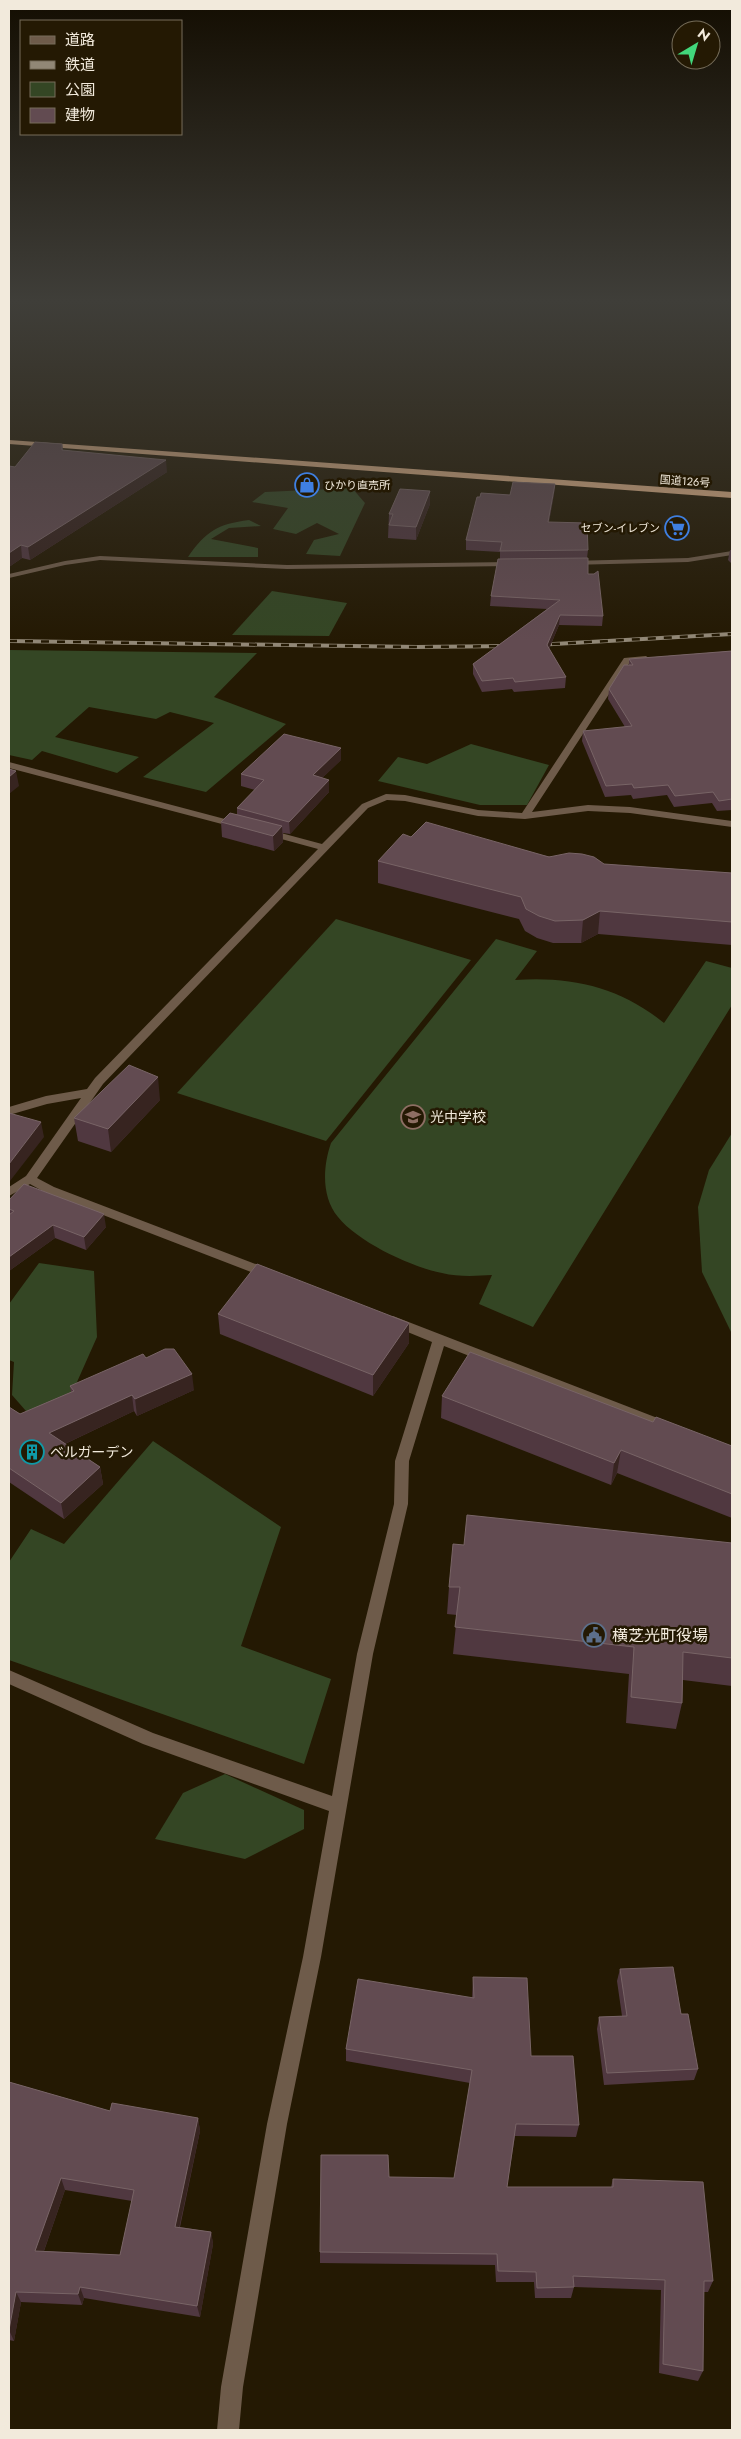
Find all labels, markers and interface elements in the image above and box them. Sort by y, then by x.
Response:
legend [20,20,182,135]
north arrow [671,20,721,70]
text: N [693,23,715,46]
text: 道路 [65,29,95,51]
text: 鉄道 [65,54,95,76]
text: 公園 [65,79,95,101]
text: 建物 [65,104,95,126]
street label: 国道126号 [659,471,711,491]
shop icon: ひかり直売所 [294,472,320,498]
place label: ひかり直売所 [324,477,391,493]
supermarket icon: セブン-イレブン [664,515,690,541]
place label: セブン-イレブン [581,520,660,536]
school or university icon: 光中学校 [400,1104,426,1130]
place label: 光中学校 [430,1107,486,1127]
building icon: ベルガーデン [19,1439,45,1465]
place label: ベルガーデン [50,1442,134,1462]
public building icon: 横芝光町役場 [581,1622,607,1648]
place label: 横芝光町役場 [612,1624,708,1647]

